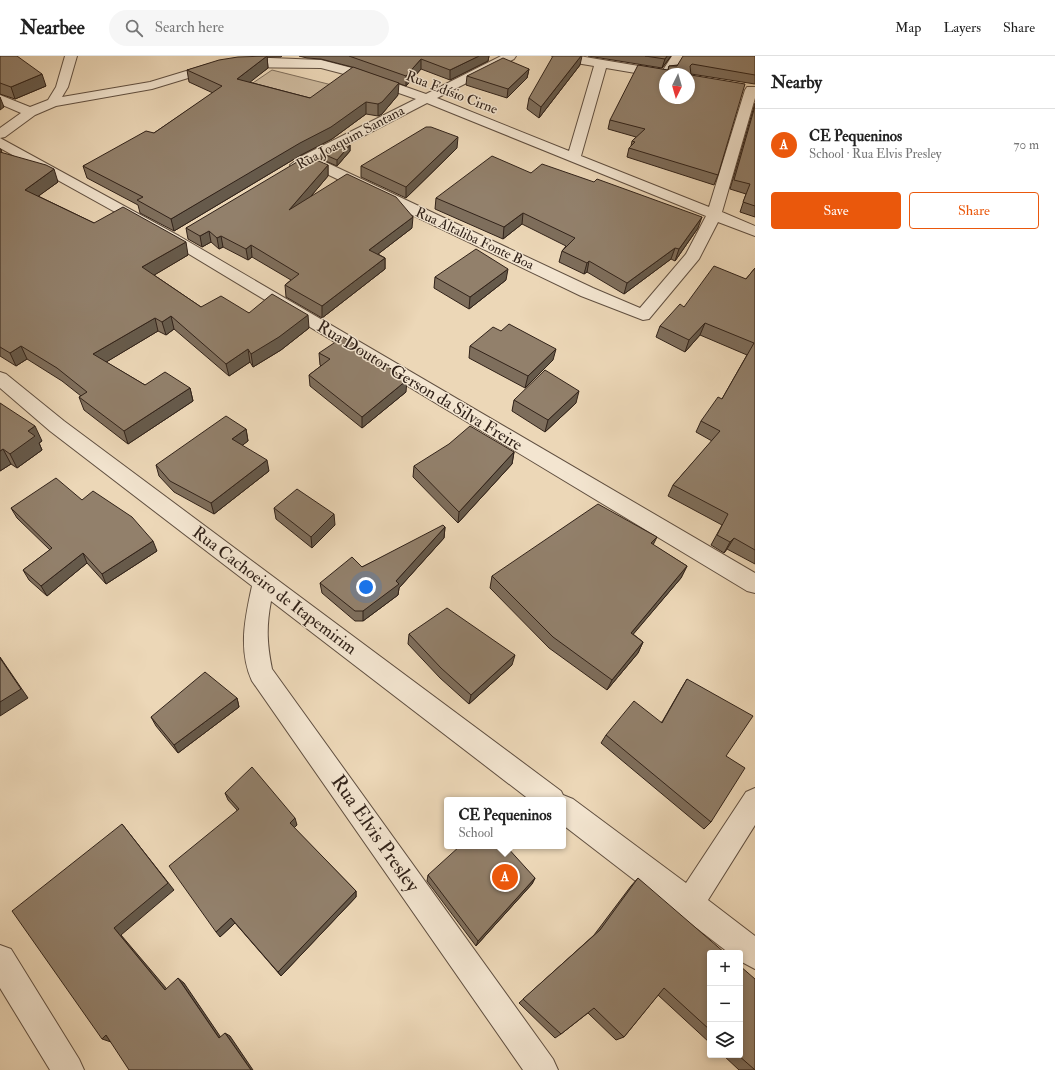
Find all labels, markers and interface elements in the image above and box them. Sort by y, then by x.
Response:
search box [109,10,389,46]
text: Nearbee [20,16,85,40]
icon: search [123,17,145,39]
text: Search here [155,18,224,37]
text: Map [895,19,921,36]
text: Layers [943,19,981,36]
text: Share [1003,19,1035,36]
street label: Rua Edísio Cirne [404,67,500,118]
north arrow [659,68,695,104]
text: Nearby [771,72,822,93]
street label: Rua Joaquim Santana [293,102,407,173]
text: CE Pequeninos [809,127,902,146]
text: A [780,137,788,153]
text: 70 m [1014,137,1039,153]
text: School · Rua Elvis Presley [809,146,942,162]
button: Save [771,192,901,229]
button: Share [909,192,1039,229]
street label: Rua Altaliba Fonte Boa [413,204,537,273]
street label: Rua Doutor Gerson da Silva Freire [313,316,526,455]
street label: Rua Cachoeiro de Itapemirim [188,522,361,660]
your location [356,577,376,597]
street label: Rua Elvis Presley [326,770,426,898]
popup [444,797,566,849]
text: CE Pequeninos [458,806,552,825]
text: School [458,825,493,841]
pin: A [492,862,518,892]
map controls [707,950,743,1058]
button: + [707,950,743,986]
button: − [707,986,743,1022]
button: layers [707,1022,743,1058]

